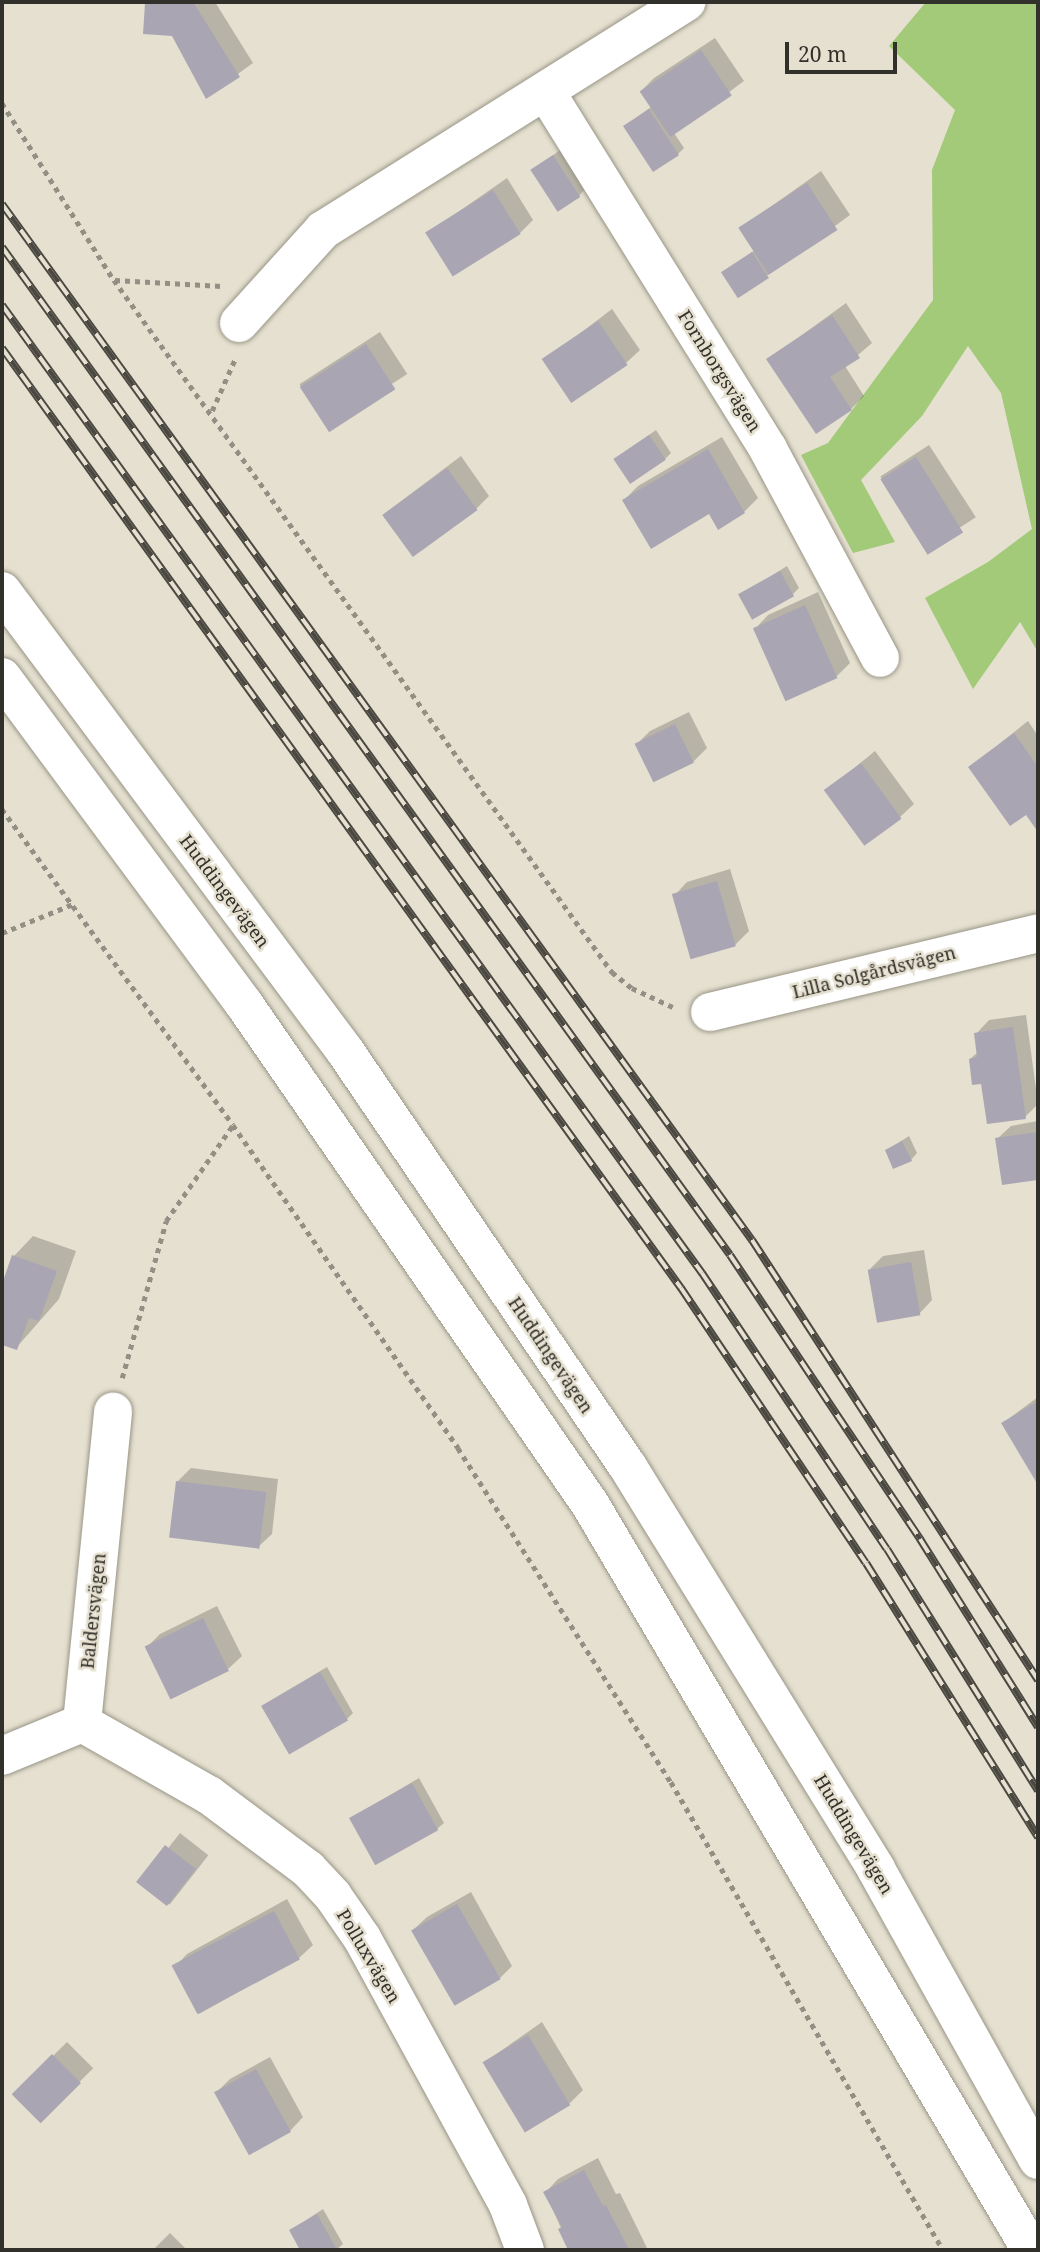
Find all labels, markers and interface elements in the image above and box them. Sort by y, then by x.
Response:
scale bar [788,28,900,72]
text: 20 m [798,40,847,68]
street label: Fornborgsvägen [674,306,766,436]
street label: Huddingevägen [175,830,275,952]
street label: Lilla Solgårdsvägen [790,941,958,1003]
street label: Huddingevägen [504,1293,598,1417]
street label: Baldersvägen [76,1552,110,1670]
street label: Huddingevägen [810,1770,898,1898]
street label: Polluxvägen [333,1905,405,2007]

